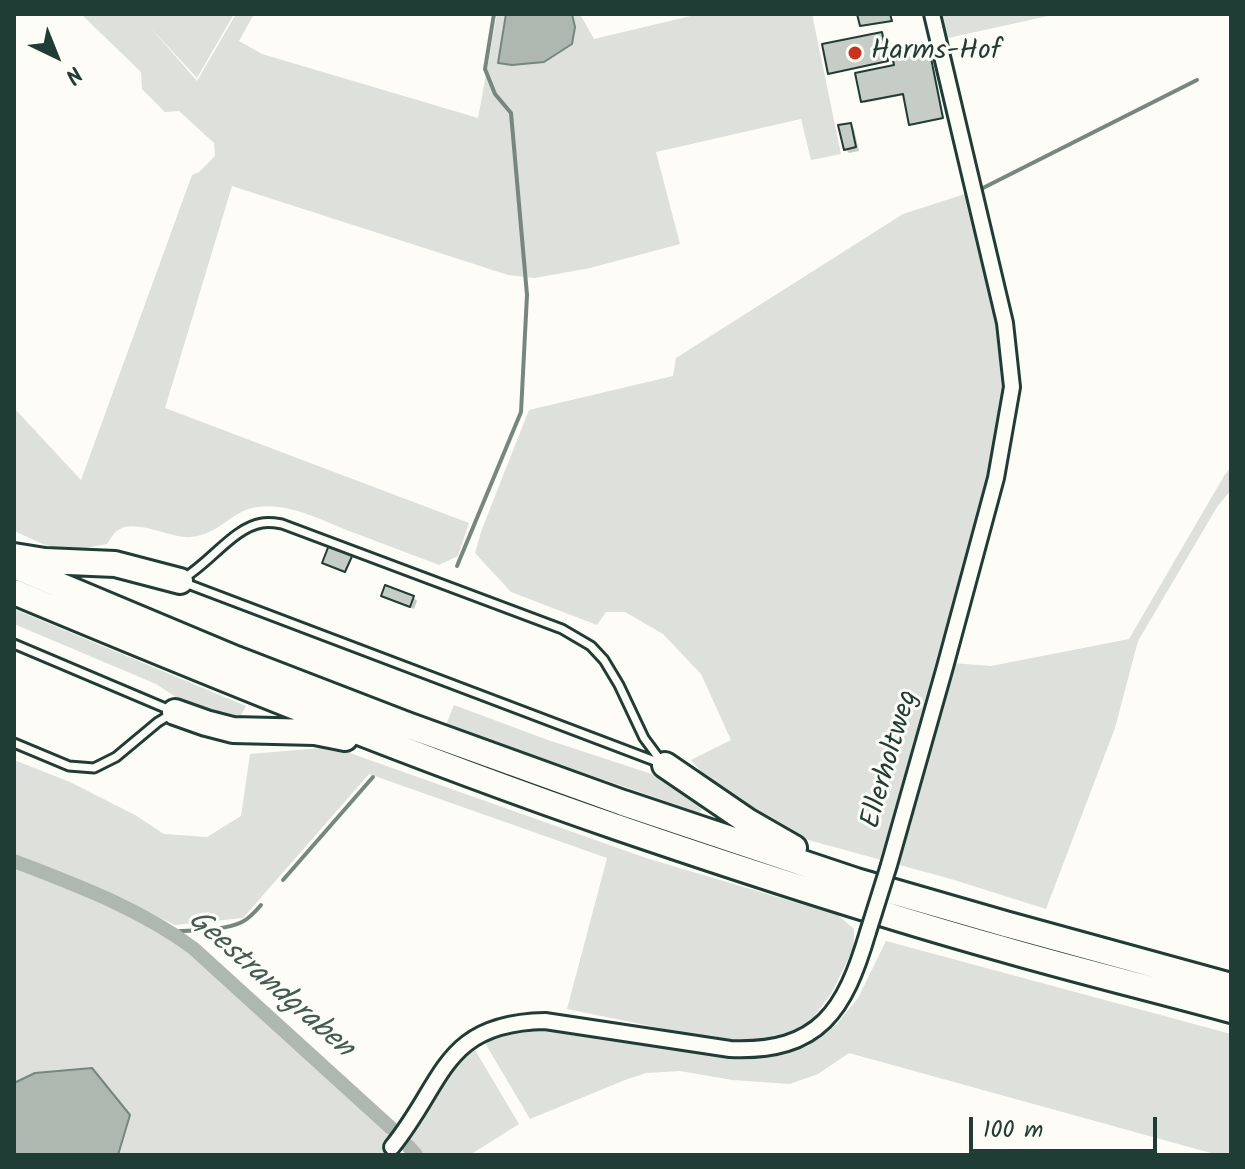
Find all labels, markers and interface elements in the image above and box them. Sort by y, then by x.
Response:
north arrow [16,16,96,96]
place label: Harms-Hof [871,36,1001,70]
marker: Harms-Hof [846,44,864,62]
text: N [56,56,90,91]
street label: Ellerholtweg [856,687,928,833]
water label: Geestrandgraben [179,904,359,1068]
scale bar [973,1101,1161,1151]
text: 100 m [983,1111,1043,1150]

